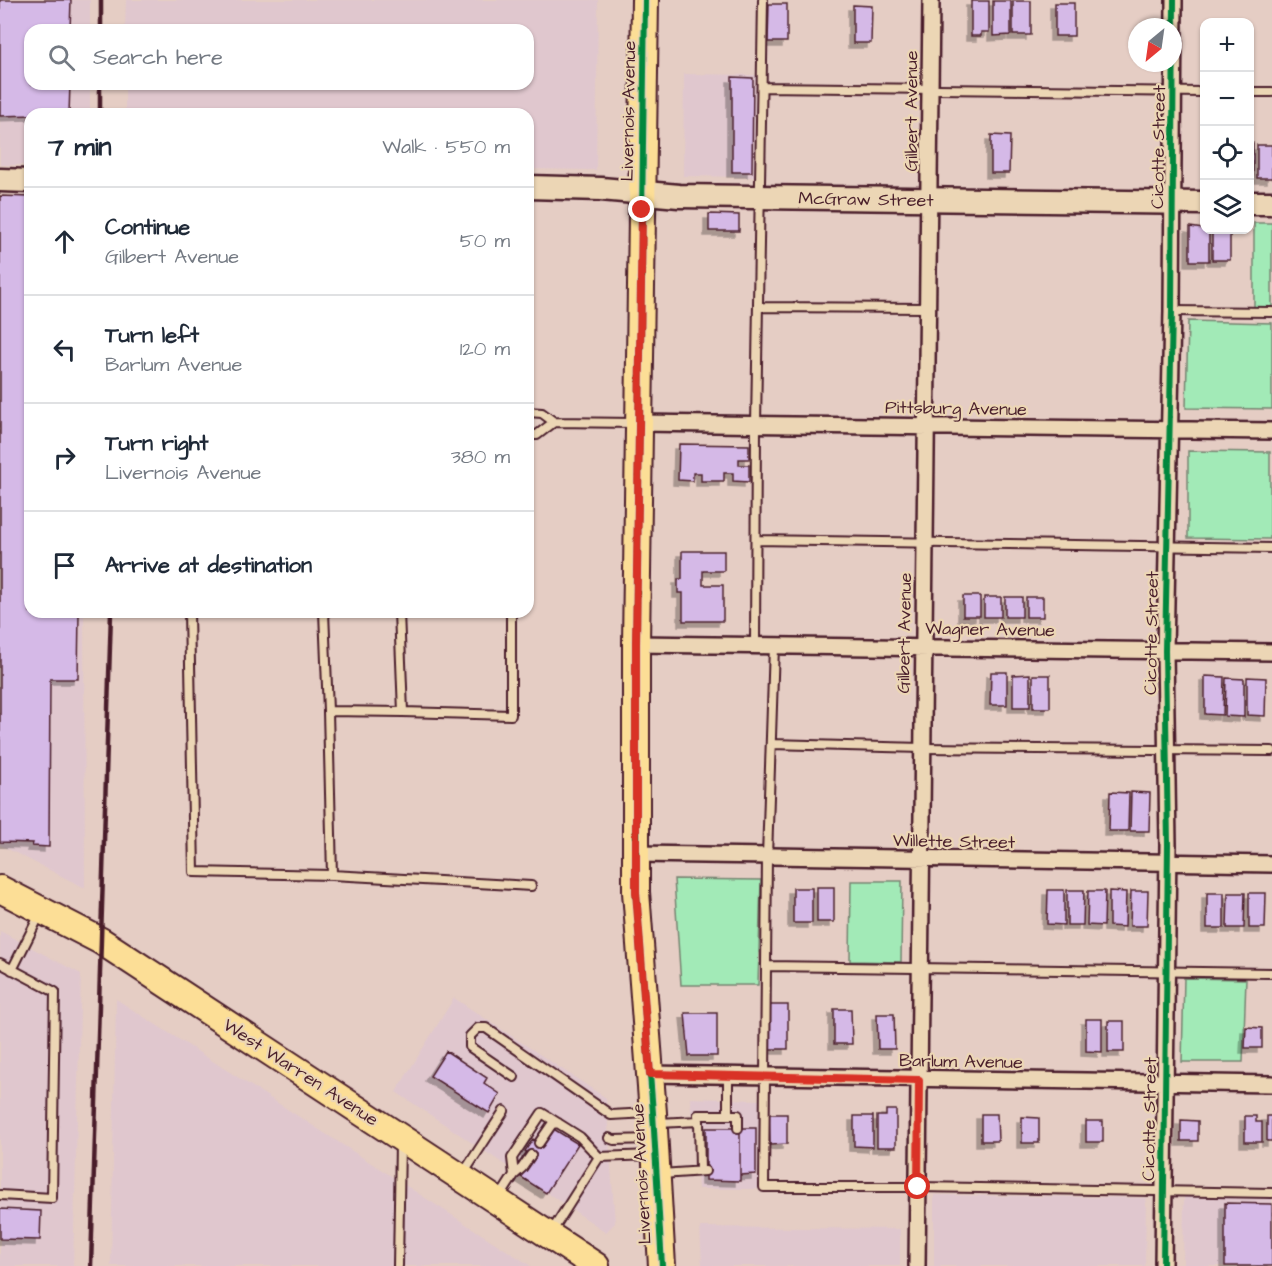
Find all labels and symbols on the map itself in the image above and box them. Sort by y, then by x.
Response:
north arrow [1128,18,1182,72]
street label: Livernois Avenue [615,40,642,182]
street label: Gilbert Avenue [899,50,924,171]
street label: Cicotte Street [1145,84,1172,209]
street label: McGraw Street [798,186,934,213]
route end [628,196,654,222]
street label: Pittsburg Avenue [885,395,1027,423]
street label: Cicotte Street [1138,570,1165,695]
street label: Gilbert Avenue [891,572,918,694]
street label: Wagner Avenue [925,616,1055,644]
street label: Willette Street [893,828,1016,855]
street label: West Warren Avenue [218,1013,383,1132]
street label: Barlum Avenue [899,1048,1023,1075]
street label: Cicotte Street [1136,1056,1163,1181]
street label: Livernois Avenue [625,1103,658,1245]
route start [904,1173,930,1199]

